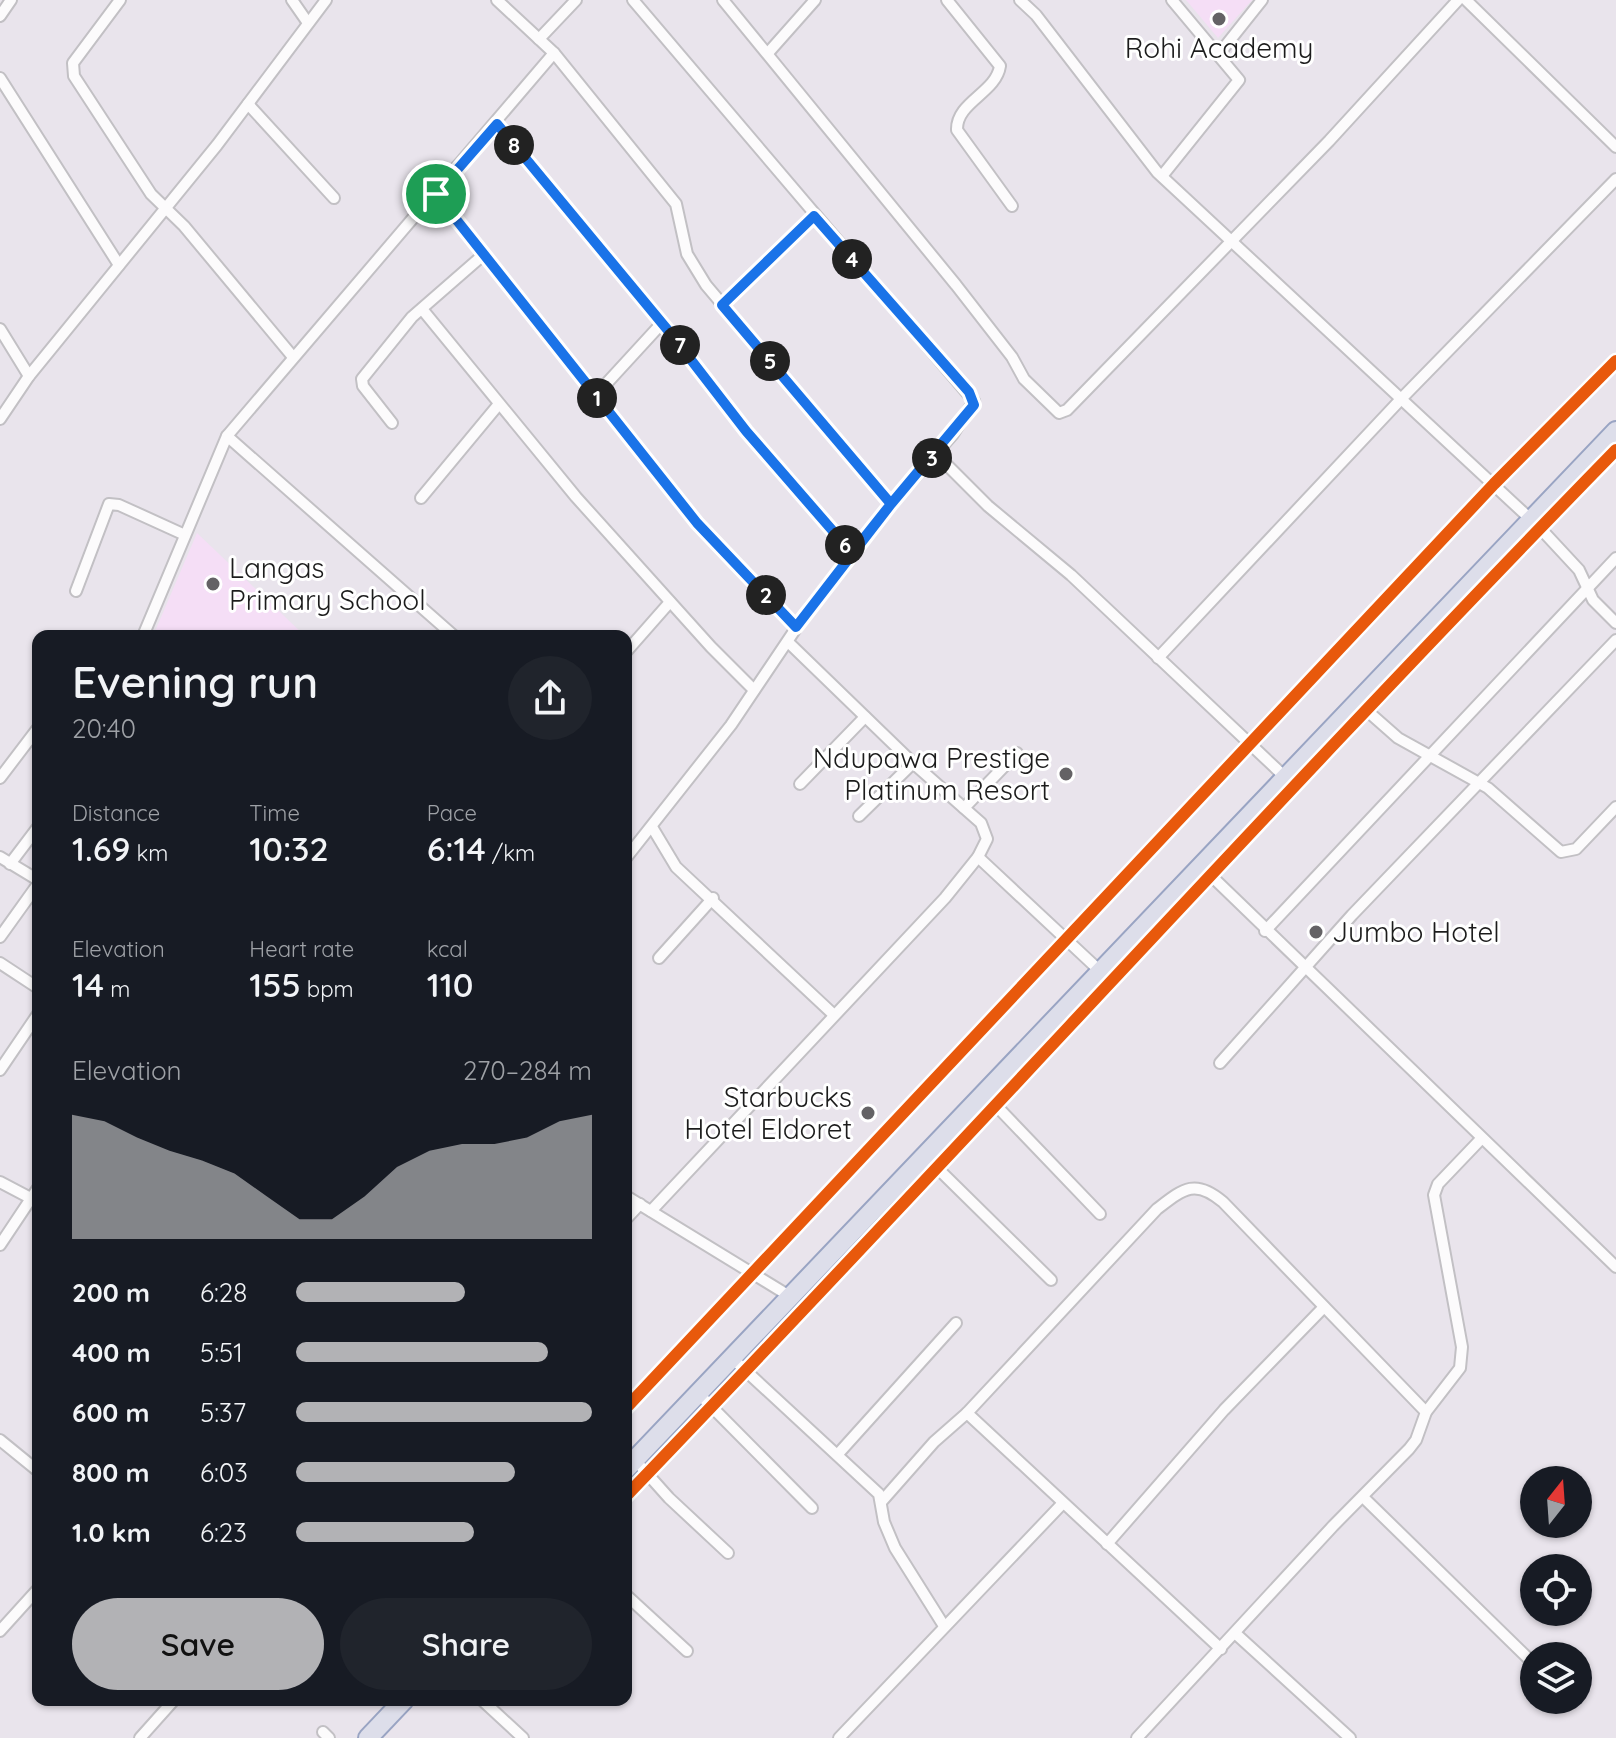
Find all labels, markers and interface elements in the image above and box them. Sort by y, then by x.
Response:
marker: Rohi Academy [1210,10,1228,28]
place label: Rohi Academy [1125,30,1313,65]
pin: 8 [494,125,534,165]
text: 8 [508,131,520,159]
pin [402,160,470,228]
icon: arrive [414,172,458,216]
pin: 4 [832,239,872,279]
text: 4 [846,245,858,273]
pin: 7 [660,325,700,365]
text: 7 [674,331,686,359]
pin: 5 [750,341,790,381]
text: 5 [764,347,776,375]
pin: 1 [577,378,617,418]
text: 1 [593,384,601,412]
pin: 3 [912,438,952,478]
text: 3 [926,444,938,472]
pin: 6 [825,525,865,565]
text: 6 [839,531,851,559]
place label: Langas Primary School [229,550,426,617]
marker: Langas Primary School [204,575,222,593]
pin: 2 [746,575,786,615]
text: 2 [760,581,772,609]
text: Evening run [72,654,318,709]
button: share [508,656,592,740]
text: 20:40 [72,712,136,745]
place label: Ndupawa Prestige Platinum Resort [813,740,1050,807]
marker: Ndupawa Prestige Platinum Resort [1057,765,1075,783]
text: Distance [72,799,160,827]
text: Time [249,799,300,827]
text: Pace [427,799,477,827]
text: 1.69 [72,827,131,870]
text: 10:32 [249,827,329,870]
text: 6:14 [427,827,486,870]
text: km [131,839,168,867]
text: /km [486,839,535,867]
place label: Jumbo Hotel [1332,914,1500,949]
marker: Jumbo Hotel [1307,923,1325,941]
text: Elevation [72,935,165,963]
text: Heart rate [249,935,354,963]
text: kcal [427,935,468,963]
text: 14 [72,963,104,1006]
text: 155 [249,963,301,1006]
text: 110 [427,963,473,1006]
text: m [104,975,130,1003]
text: bpm [301,975,354,1003]
text: Elevation [72,1054,182,1087]
text: 270–284 m [463,1054,592,1087]
place label: Starbucks Hotel Eldoret [684,1079,852,1146]
marker: Starbucks Hotel Eldoret [859,1104,877,1122]
text: 200 m [72,1276,150,1309]
text: 6:28 [200,1276,247,1309]
text: 400 m [72,1336,150,1369]
text: 5:51 [200,1336,243,1369]
text: 600 m [72,1396,150,1429]
text: 5:37 [200,1396,246,1429]
text: 800 m [72,1456,149,1489]
text: 6:03 [200,1456,248,1489]
north arrow [1520,1466,1592,1538]
map controls [1520,1466,1592,1714]
text: 1.0 km [72,1516,151,1549]
text: 6:23 [200,1516,247,1549]
button: locate [1520,1554,1592,1626]
button: Save [72,1598,324,1690]
button: Share [340,1598,592,1690]
button: layers [1520,1642,1592,1714]

